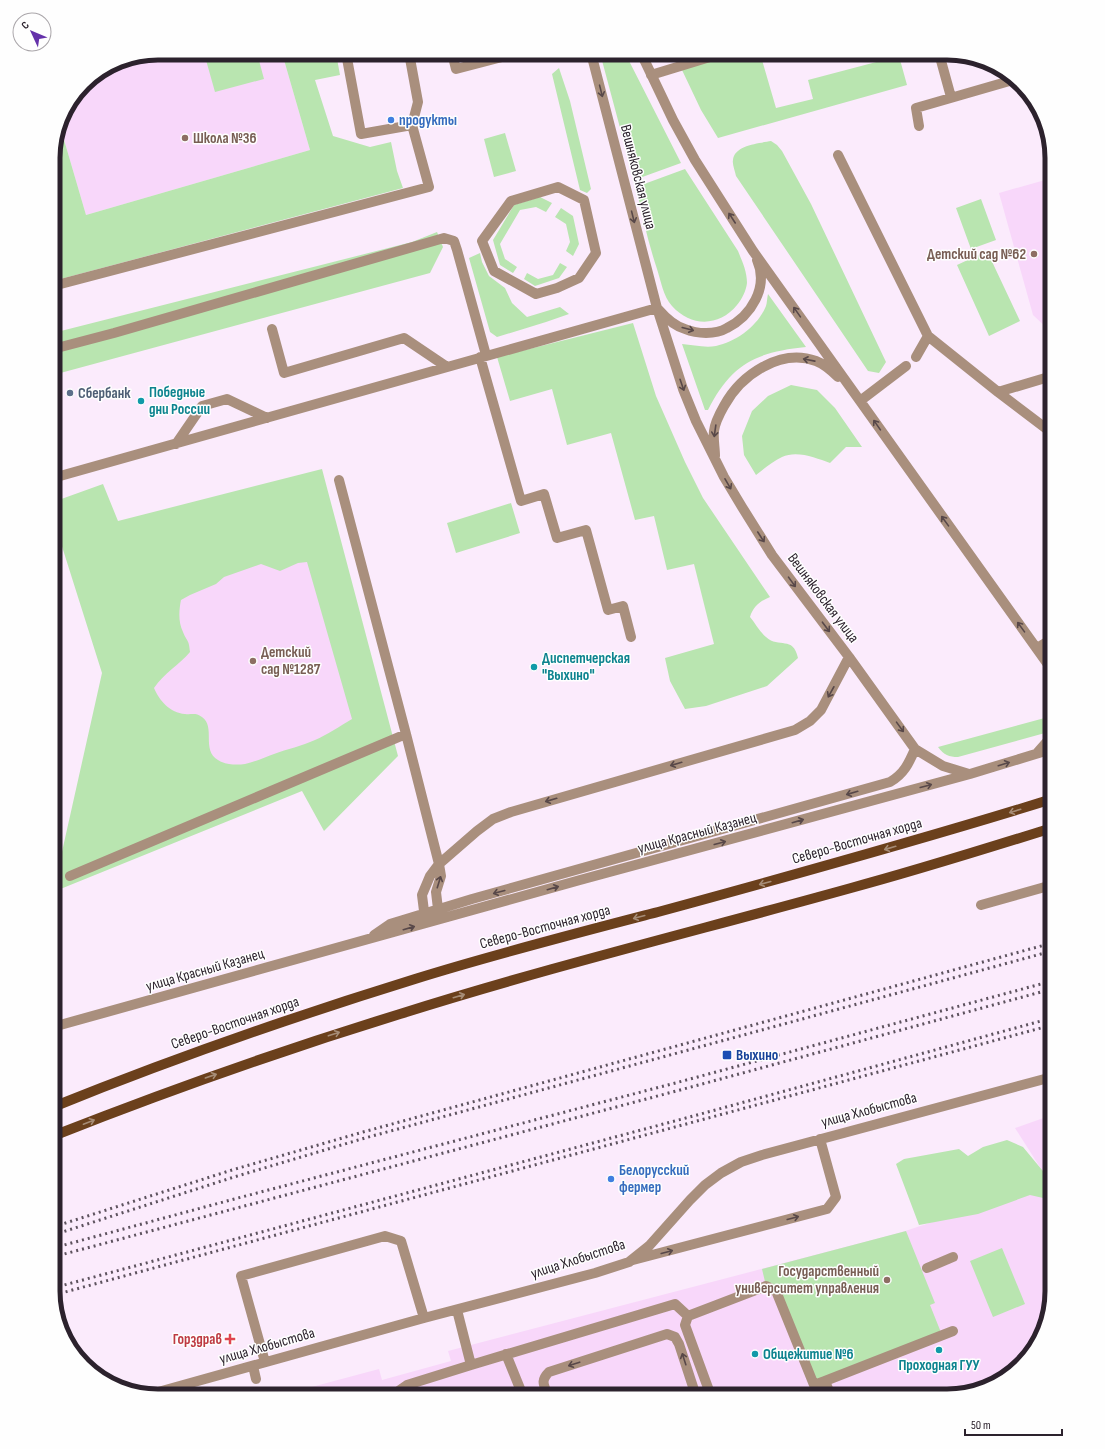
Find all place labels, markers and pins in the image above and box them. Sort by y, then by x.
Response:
place label: продукты [399,111,457,130]
marker: продукты [386,115,396,125]
place label: Школа №36 [193,129,257,148]
marker: Школа №36 [180,133,190,143]
place label: Детский сад №62 [927,245,1026,264]
marker: Детский сад №62 [1029,249,1039,259]
place label: Победные дни России [149,383,210,419]
place label: Сбербанк [78,384,131,403]
marker: Сбербанк [65,388,75,398]
marker: Победные дни России [136,396,146,406]
place label: Детский сад №1287 [261,643,321,679]
place label: Диспетчерская "Выхино" [542,649,630,685]
marker: Детский сад №1287 [248,656,258,666]
marker: Диспетчерская "Выхино" [529,662,539,672]
place label: Выхино [736,1046,778,1065]
marker: Выхино [721,1049,733,1061]
place label: Белорусский фермер [619,1161,689,1197]
marker: Белорусский фермер [606,1174,616,1184]
place label: Государственный университет управления [735,1262,879,1298]
marker: Государственный университет управления [882,1275,892,1285]
place label: Горздрав [173,1330,222,1349]
marker: Горздрав [225,1334,235,1344]
place label: Общежитие №6 [763,1345,854,1364]
marker: Проходная ГУУ [934,1345,944,1355]
marker: Общежитие №6 [750,1349,760,1359]
place label: Проходная ГУУ [898,1356,980,1375]

